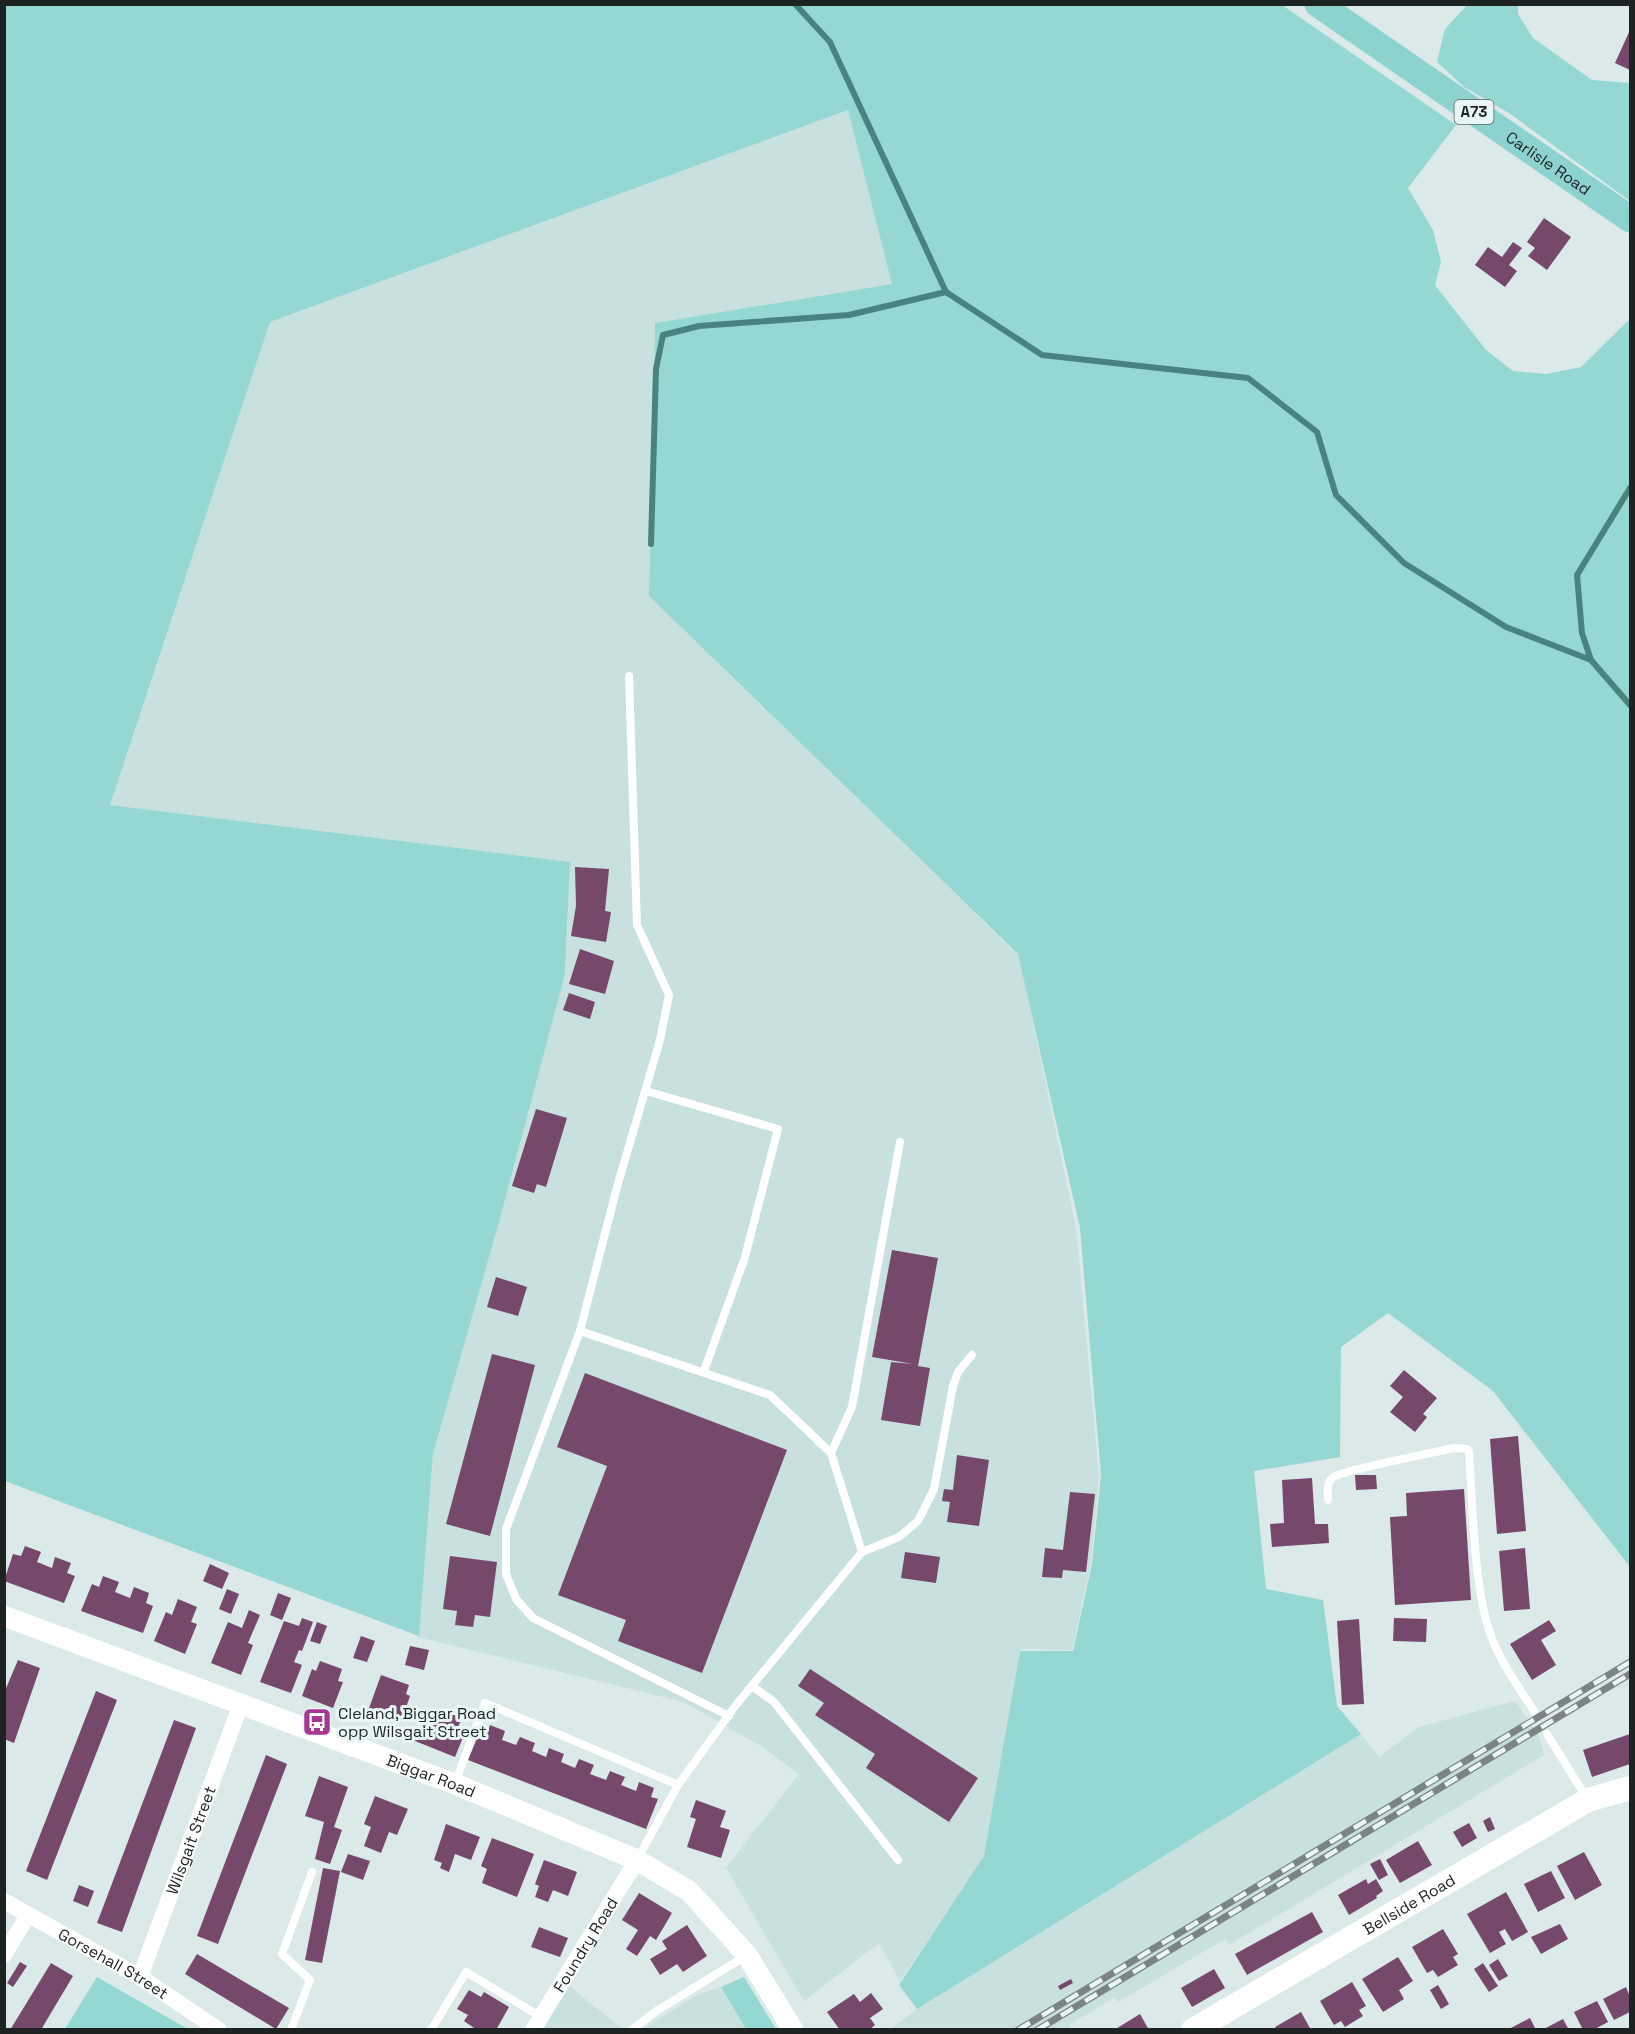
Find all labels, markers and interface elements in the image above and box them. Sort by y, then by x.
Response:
road number: A73 [1454,100,1494,124]
street label: Carlisle Road [1502,127,1595,200]
place label: Cleland, Biggar Road opp Wilsgait Street [338,1703,496,1742]
bus stop icon: Cleland, Biggar Road opp Wilsgait Street [301,1706,333,1738]
street label: Biggar Road [384,1749,479,1802]
street label: Wilsgait Street [161,1783,221,1897]
street label: Bellside Road [1359,1870,1459,1940]
street label: Foundry Road [549,1894,623,1996]
street label: Gorsehall Street [54,1923,172,2004]

